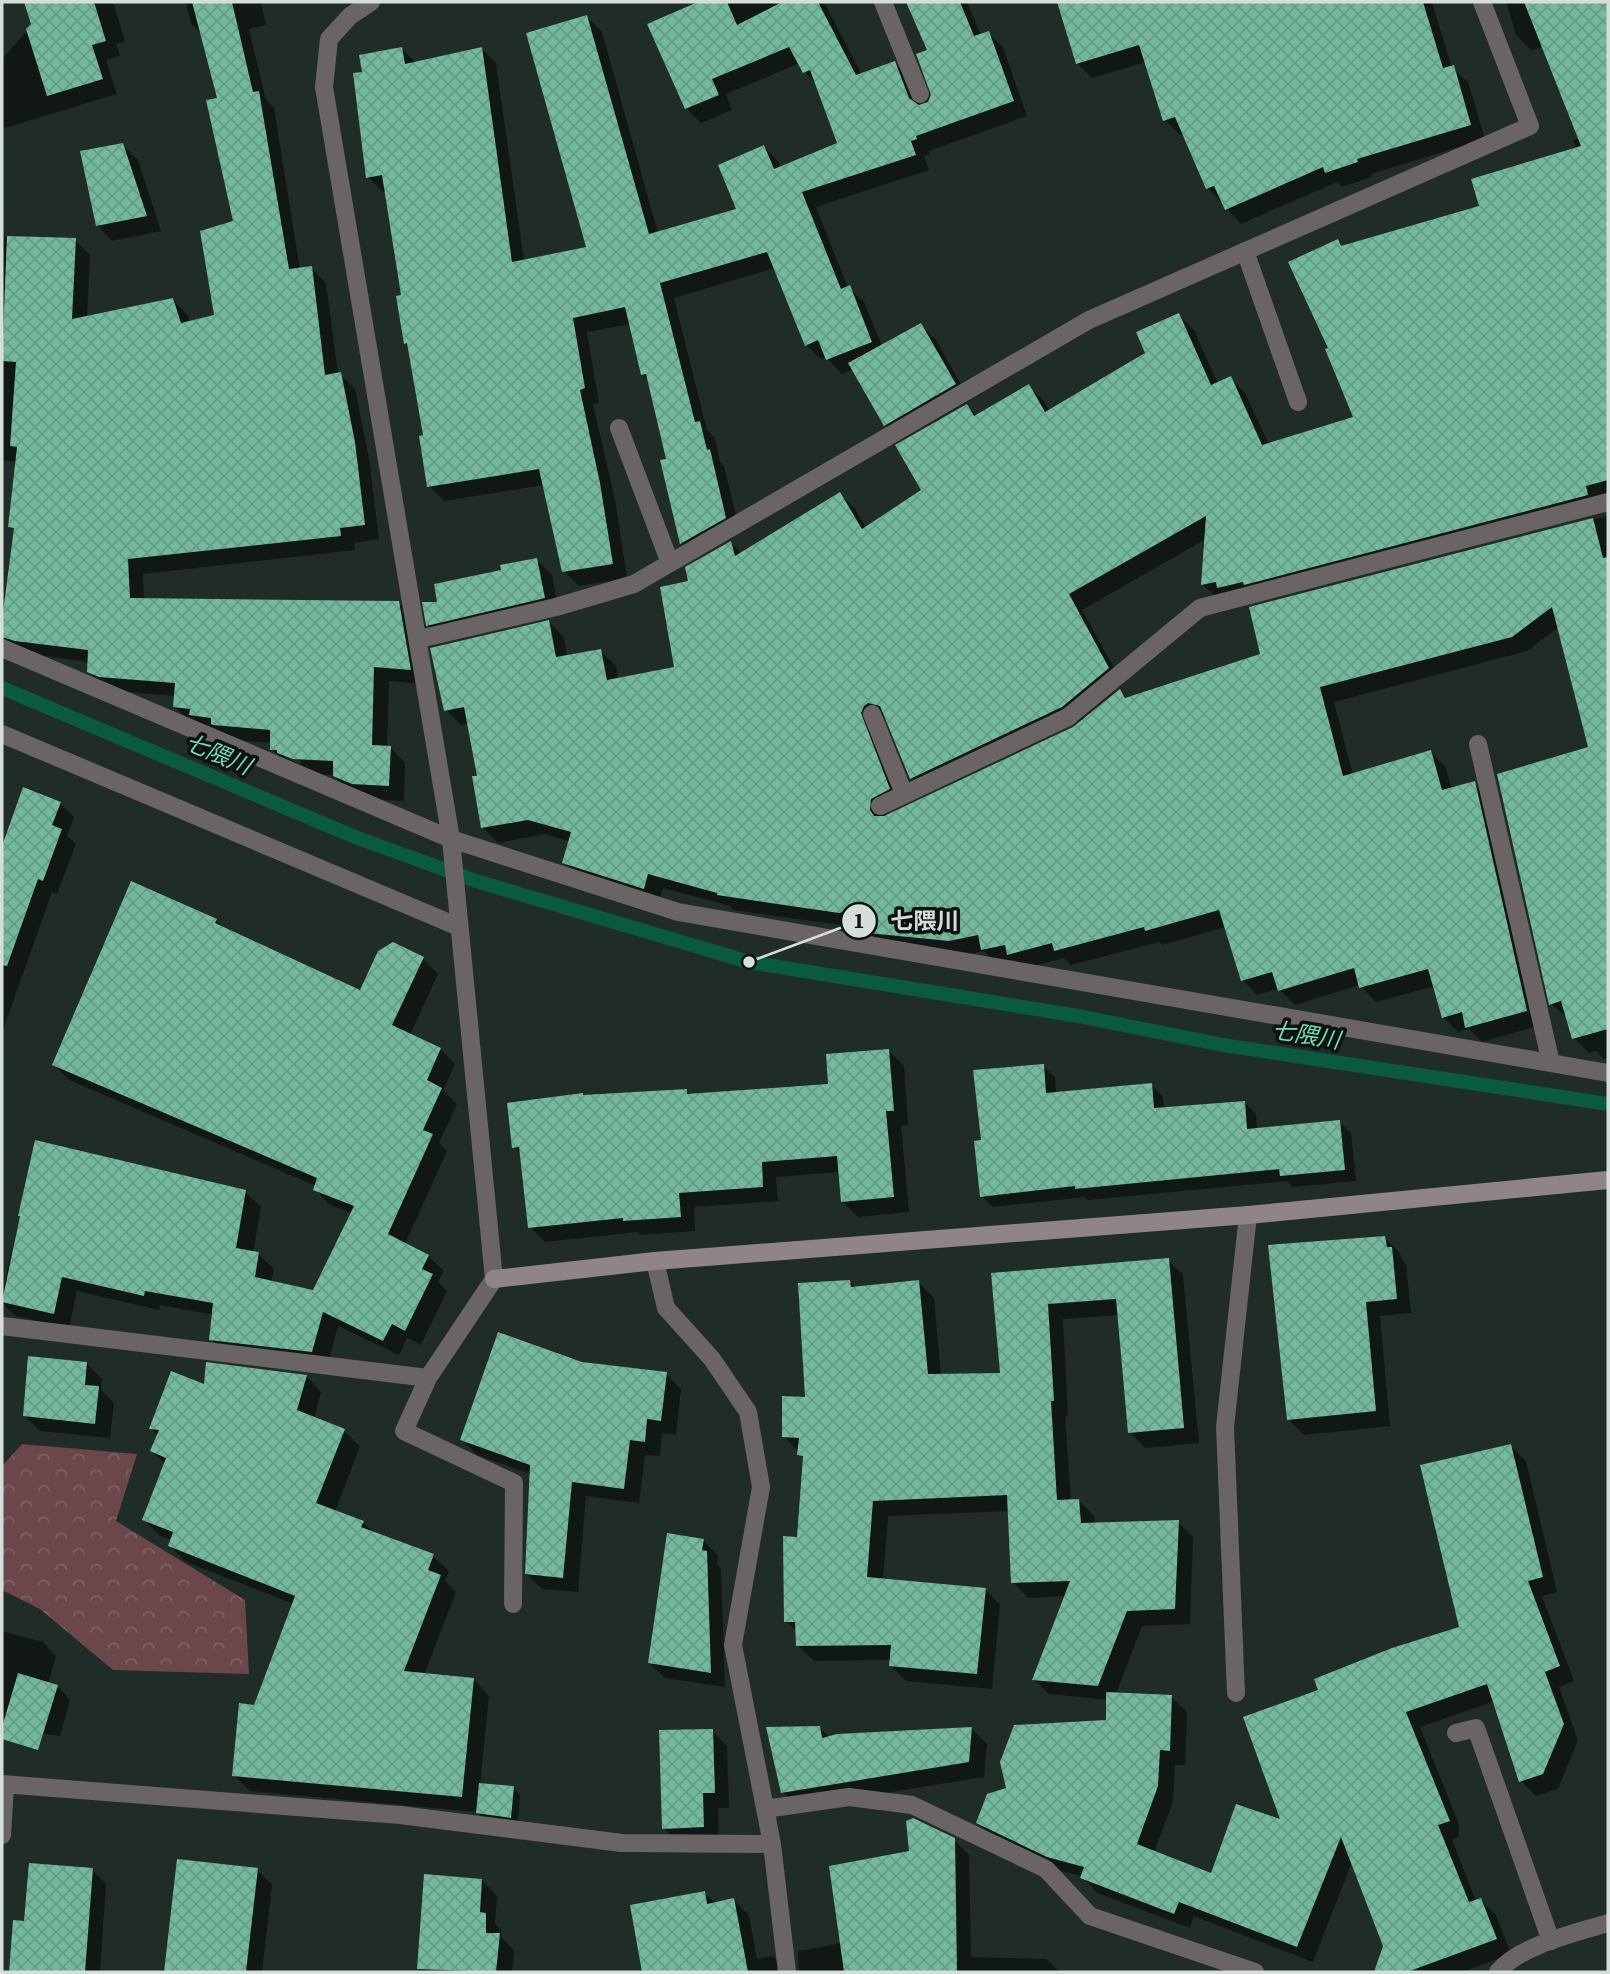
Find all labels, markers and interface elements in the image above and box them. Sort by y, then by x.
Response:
water label: 七隈川 [180,726,259,783]
callout: 七隈川 [841,899,973,943]
text: 七隈川 [891,905,960,937]
text: 1 [853,906,865,935]
water label: 七隈川 [1269,1014,1346,1057]

